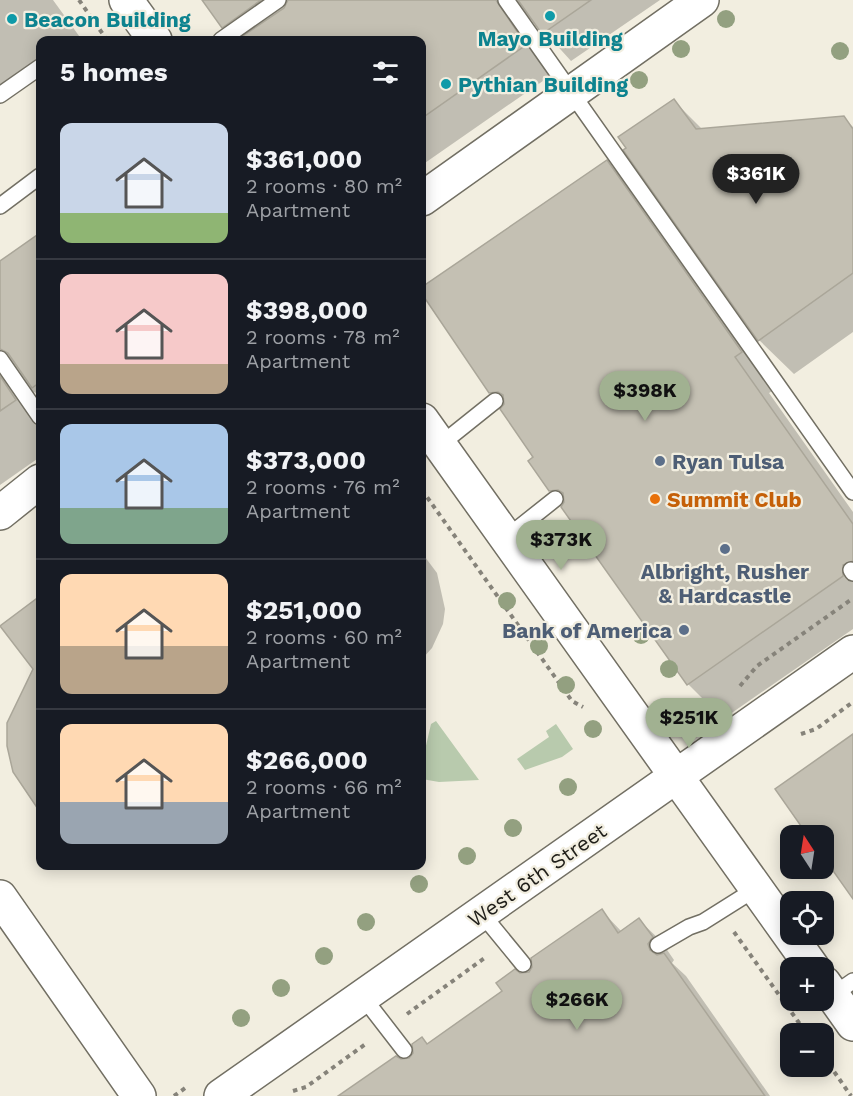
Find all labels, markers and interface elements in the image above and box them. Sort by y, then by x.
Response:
place label: Beacon Building [24,7,191,32]
marker: Mayo Building [543,9,557,23]
marker: Beacon Building [5,12,19,26]
place label: Mayo Building [477,26,623,51]
icon: filters [369,56,402,89]
text: 5 homes [60,57,168,87]
place label: Pythian Building [458,72,628,97]
marker: Pythian Building [439,77,453,91]
text: $361,000 [246,144,362,174]
icon: home [108,147,180,219]
pin: $361K [714,154,798,205]
text: $361K [726,161,786,185]
text: 2 rooms · 80 m² [246,174,402,198]
text: Apartment [246,198,350,222]
text: $398,000 [246,295,368,325]
icon: home [108,298,180,370]
text: 2 rooms · 78 m² [246,325,400,349]
text: Apartment [246,349,350,373]
pin: $398K [603,371,687,422]
text: $398K [613,378,677,402]
text: $373,000 [246,445,366,475]
icon: home [108,448,180,520]
place label: Ryan Tulsa [672,449,785,474]
marker: Ryan Tulsa [653,454,667,468]
text: 2 rooms · 76 m² [246,475,399,499]
place label: Summit Club [667,487,802,512]
marker: Summit Club [648,492,662,506]
text: Apartment [246,499,350,523]
pin: $373K [519,520,603,571]
text: $373K [530,527,592,551]
marker: Albright, Rusher & Hardcastle [718,542,732,556]
place label: Albright, Rusher & Hardcastle [641,559,809,608]
text: $251,000 [246,595,362,625]
icon: home [108,598,180,670]
place label: Bank of America [502,618,673,643]
marker: Bank of America [677,623,691,637]
text: 2 rooms · 60 m² [246,625,402,649]
text: Apartment [246,649,350,673]
pin: $251K [647,698,731,749]
text: $251K [660,705,718,729]
text: $266,000 [246,745,368,775]
icon: home [108,748,180,820]
text: 2 rooms · 66 m² [246,775,402,799]
text: Apartment [246,799,350,823]
street label: West 6th Street [463,818,611,932]
north arrow [780,825,834,879]
map controls [780,825,834,1077]
button: locate [780,891,834,945]
button: + [780,957,834,1011]
pin: $266K [535,980,619,1031]
text: $266K [545,987,609,1011]
button: − [780,1023,834,1077]

